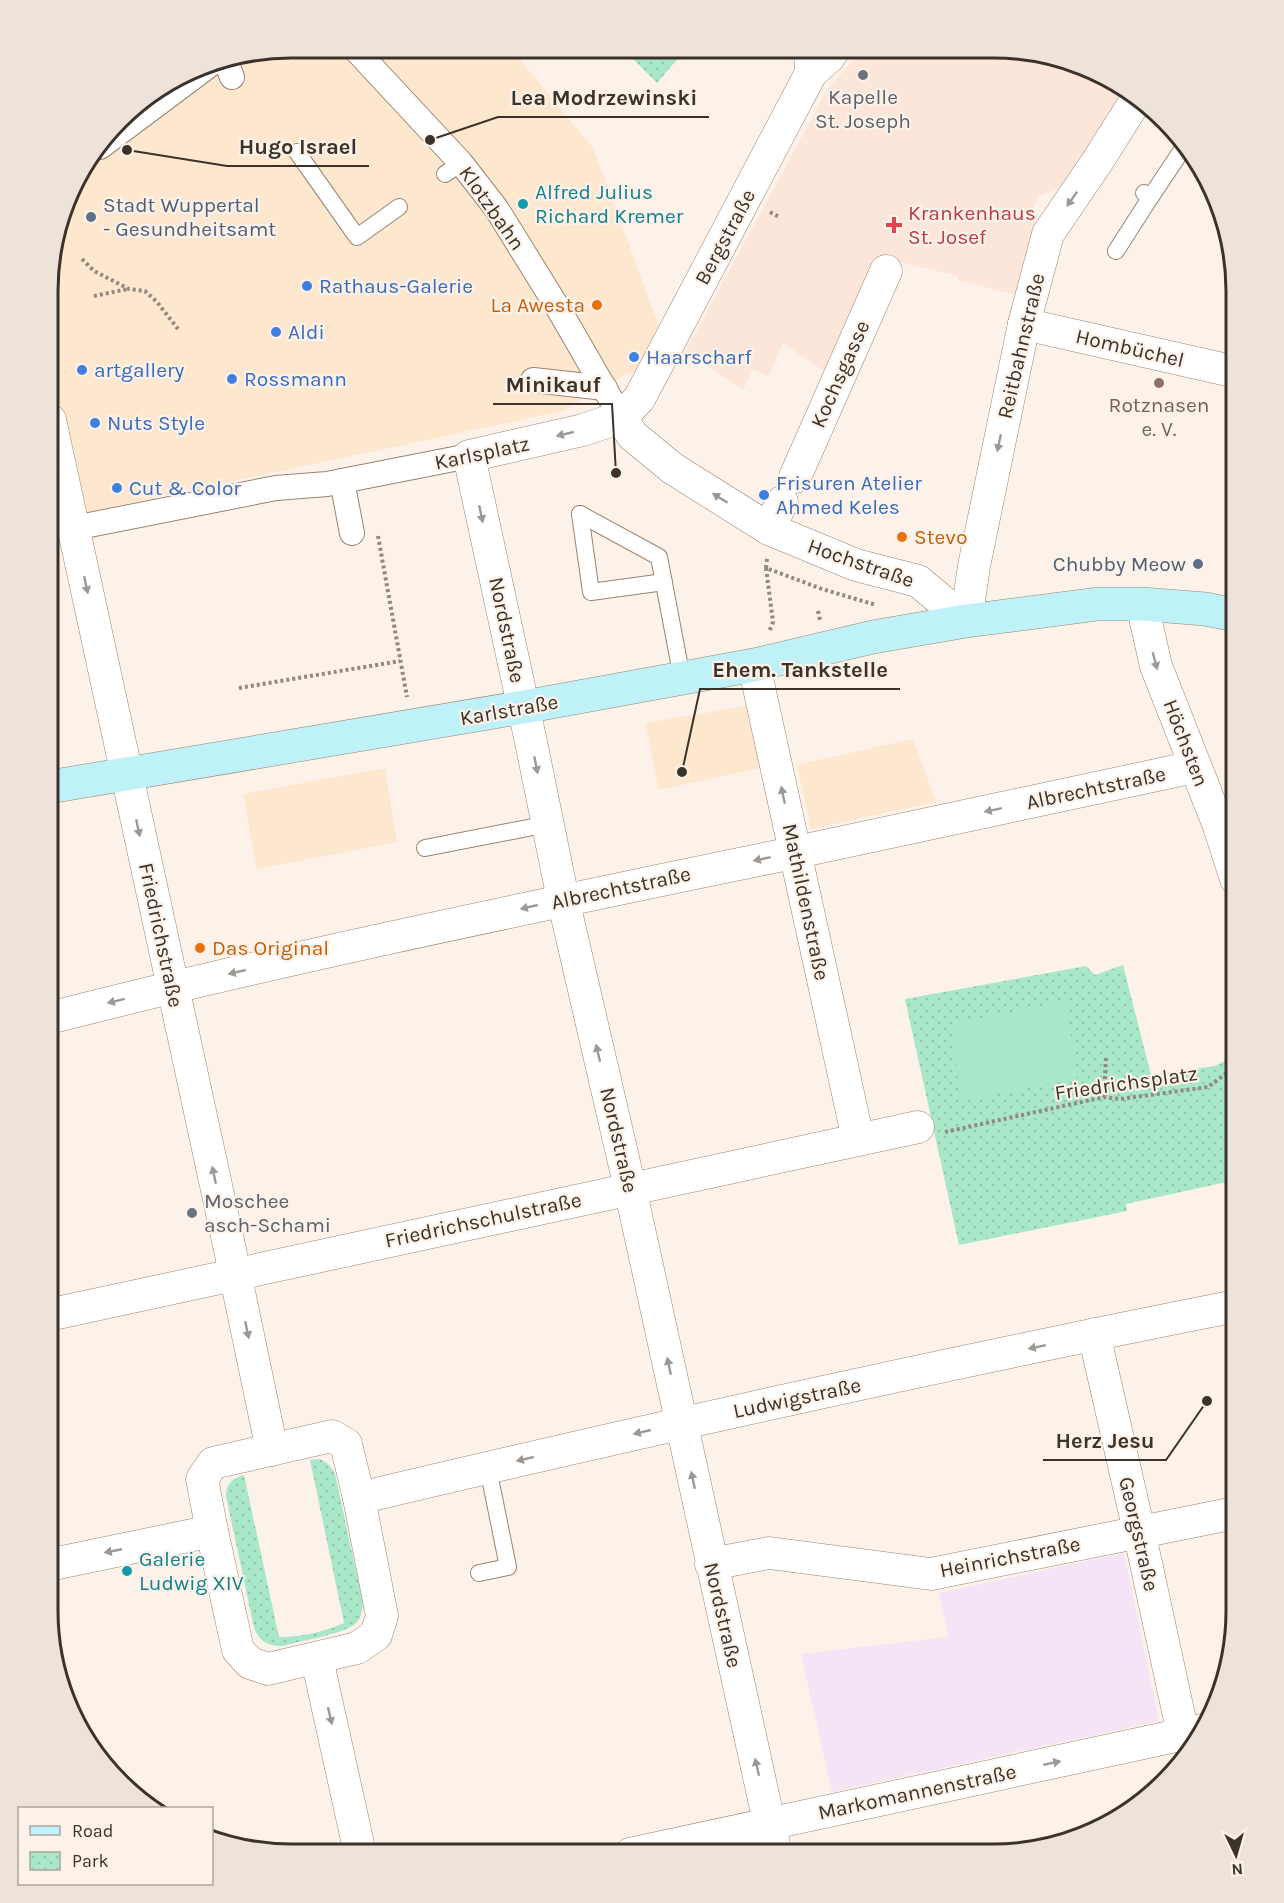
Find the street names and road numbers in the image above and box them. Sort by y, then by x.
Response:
street label: Klotzbahn [454,161,530,255]
street label: Bergstraße [690,185,760,289]
street label: Reitbahnstraße [993,271,1049,421]
street label: Kochsgasse [806,317,874,431]
street label: Hombüchel [1073,324,1187,372]
street label: Karlsplatz [432,431,532,475]
street label: Hochstraße [805,534,917,592]
street label: Nordstraße [484,575,530,685]
street label: Karlstraße [458,690,560,730]
street label: Höchsten [1158,696,1214,790]
street label: Albrechtstraße [1024,762,1168,814]
street label: Mathildenstraße [778,821,834,983]
street label: Friedrichstraße [134,861,188,1009]
street label: Albrechtstraße [549,862,693,914]
street label: Friedrichsplatz [1053,1061,1199,1105]
street label: Nordstraße [595,1085,643,1195]
street label: Friedrichschulstraße [383,1187,583,1253]
street label: Ludwigstraße [731,1373,863,1423]
street label: Georgstraße [1114,1474,1164,1594]
street label: Heinrichstraße [938,1532,1082,1582]
street label: Nordstraße [699,1560,747,1670]
street label: Markomannenstraße [816,1759,1018,1825]

